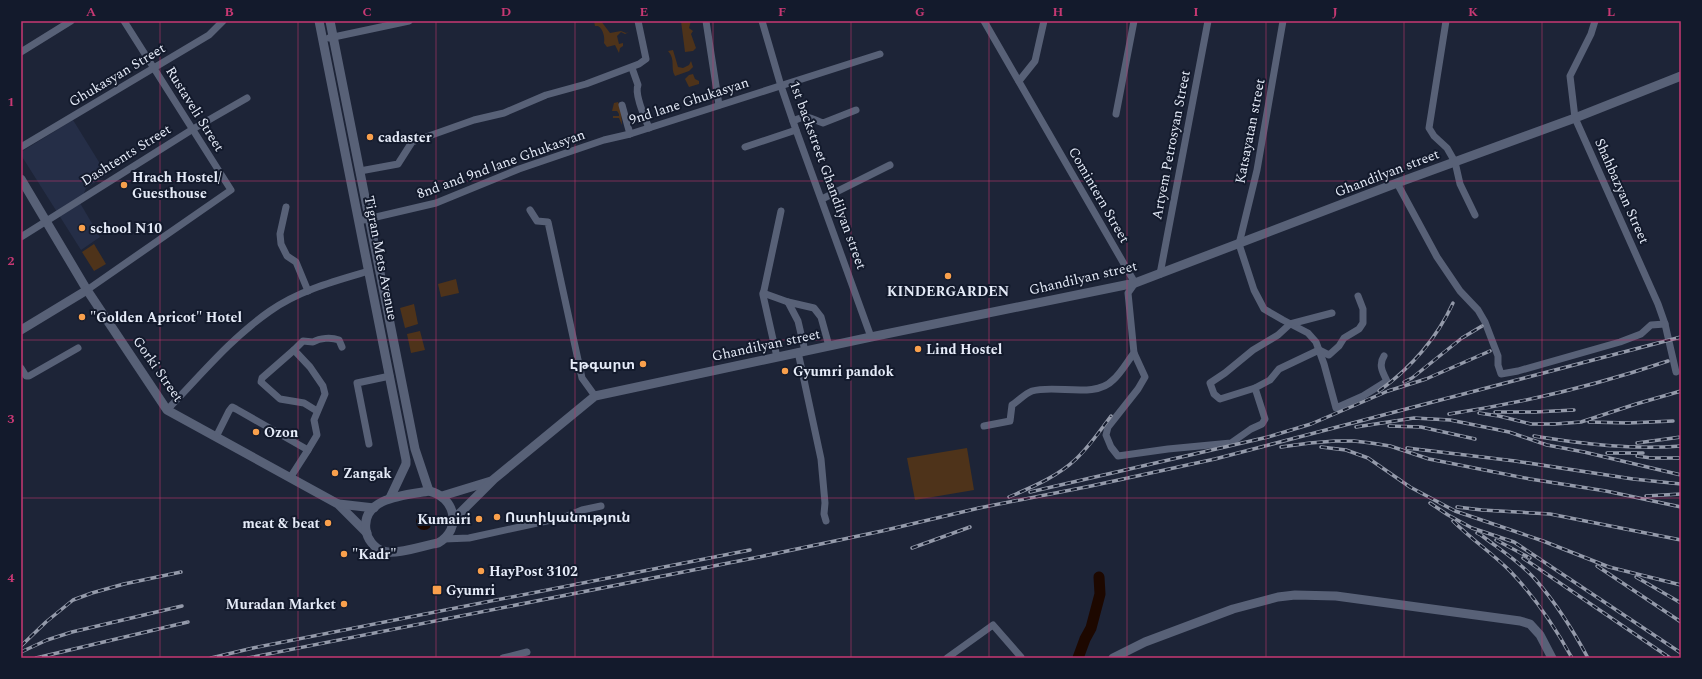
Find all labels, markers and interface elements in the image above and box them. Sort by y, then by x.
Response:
text: A [86,2,96,22]
text: B [224,2,234,22]
text: C [362,2,372,22]
text: D [501,2,511,22]
text: E [640,2,649,22]
text: F [778,2,786,22]
text: G [915,2,925,22]
text: H [1053,2,1064,22]
text: I [1193,2,1199,22]
text: J [1332,2,1338,22]
text: K [1468,2,1478,22]
text: L [1607,2,1615,22]
street label: Ghukasyan Street [65,38,169,112]
street label: Rustaveli Street [160,62,230,156]
street label: Artyem Petrosyan Street [1146,69,1196,221]
street label: 9nd lane Ghukasyan [626,72,752,130]
street label: Katsayatan street [1230,77,1270,185]
street label: 1st backstreet Ghandilyan street [784,78,872,272]
text: 1 [7,92,15,112]
street label: Dashtents Street [77,119,175,191]
street label: 8nd and 9nd lane Ghukasyan [414,124,588,204]
place label: cadaster [378,127,432,148]
marker: cadaster [365,132,375,142]
street label: Shahbazyan Street [1589,135,1655,247]
street label: Comintern Street [1063,143,1135,247]
street label: Ghandilyan street [1332,143,1442,203]
place label: Hrach Hostel/ Guesthouse [132,167,222,204]
marker: Hrach Hostel/ Guesthouse [119,180,129,190]
street label: Tigran Mets Avenue [359,194,403,322]
place label: school N10 [90,218,162,239]
marker: school N10 [77,223,87,233]
text: 2 [7,251,15,271]
street label: Ghandilyan street [1027,255,1139,301]
marker: KINDERGARDEN [943,271,953,281]
place label: KINDERGARDEN [887,281,1009,302]
place label: "Golden Apricot" Hotel [90,307,242,328]
marker: "Golden Apricot" Hotel [77,312,87,322]
street label: Ghandilyan street [710,323,822,367]
street label: Gorki Street [128,332,188,406]
place label: Lind Hostel [926,339,1003,360]
marker: Lind Hostel [913,344,923,354]
place label: Էթգարտ [570,354,635,375]
marker: Էթգարտ [638,359,648,369]
place label: Gyumri pandok [793,361,895,382]
marker: Gyumri pandok [780,366,790,376]
text: 3 [7,409,15,429]
place label: Ozon [264,422,299,443]
marker: Ozon [251,427,261,437]
place label: Zangak [343,463,392,484]
marker: Zangak [330,468,340,478]
place label: Ոստիկանություն [505,507,630,528]
place label: Kumairi [417,509,471,530]
marker: Ոստիկանություն [492,512,502,522]
place label: meat & beat [242,513,321,534]
marker: Kumairi [474,514,484,524]
marker: meat & beat [323,518,333,528]
place label: "Kadr" [352,544,397,565]
marker: "Kadr" [339,549,349,559]
place label: HayPost 3102 [489,561,578,582]
marker: HayPost 3102 [476,566,486,576]
text: 4 [7,568,15,588]
place label: Gyumri [446,580,495,601]
marker: Gyumri [431,584,443,596]
place label: Muradan Market [225,594,337,615]
marker: Muradan Market [339,599,349,609]

